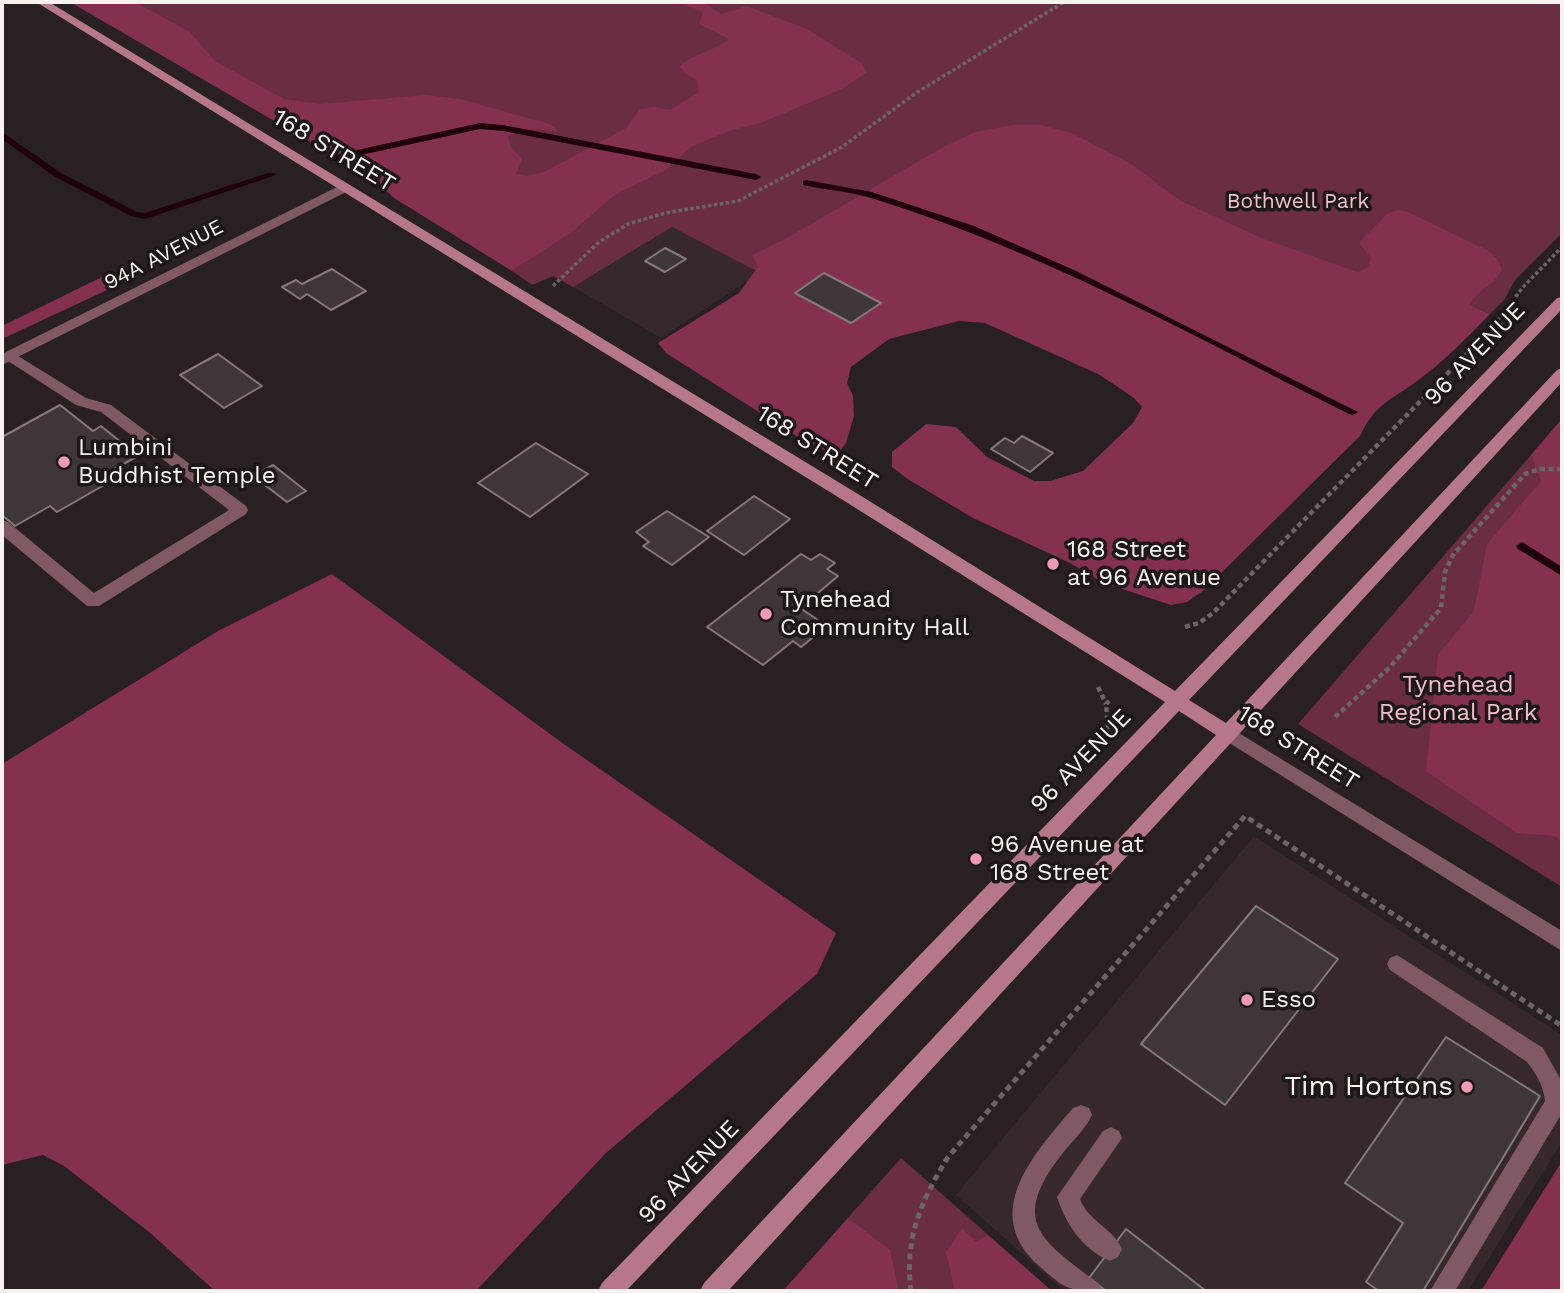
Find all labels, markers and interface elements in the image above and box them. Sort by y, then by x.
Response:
street label: 168 STREET [268,103,400,199]
park label: Bothwell Park [1227,189,1369,215]
street label: 94A AVENUE [100,214,228,296]
street label: 96 AVENUE [1419,296,1531,412]
street label: 168 STREET [751,399,883,497]
place label: Lumbini Buddhist Temple [78,434,276,490]
marker: Lumbini Buddhist Temple [56,454,72,470]
place label: 168 Street at 96 Avenue [1067,536,1221,592]
marker: 168 Street at 96 Avenue [1045,556,1061,572]
place label: Tynehead Community Hall [780,586,969,642]
marker: Tynehead Community Hall [758,606,774,622]
park label: Tynehead Regional Park [1379,671,1537,727]
street label: 168 STREET [1232,699,1364,797]
street label: 96 AVENUE [1025,703,1137,819]
place label: 96 Avenue at 168 Street [990,831,1144,887]
marker: 96 Avenue at 168 Street [968,851,984,867]
place label: Esso [1261,986,1316,1014]
marker: Esso [1239,992,1255,1008]
place label: Tim Hortons [1285,1070,1453,1104]
marker: Tim Hortons [1459,1079,1475,1095]
street label: 96 AVENUE [633,1114,745,1230]

